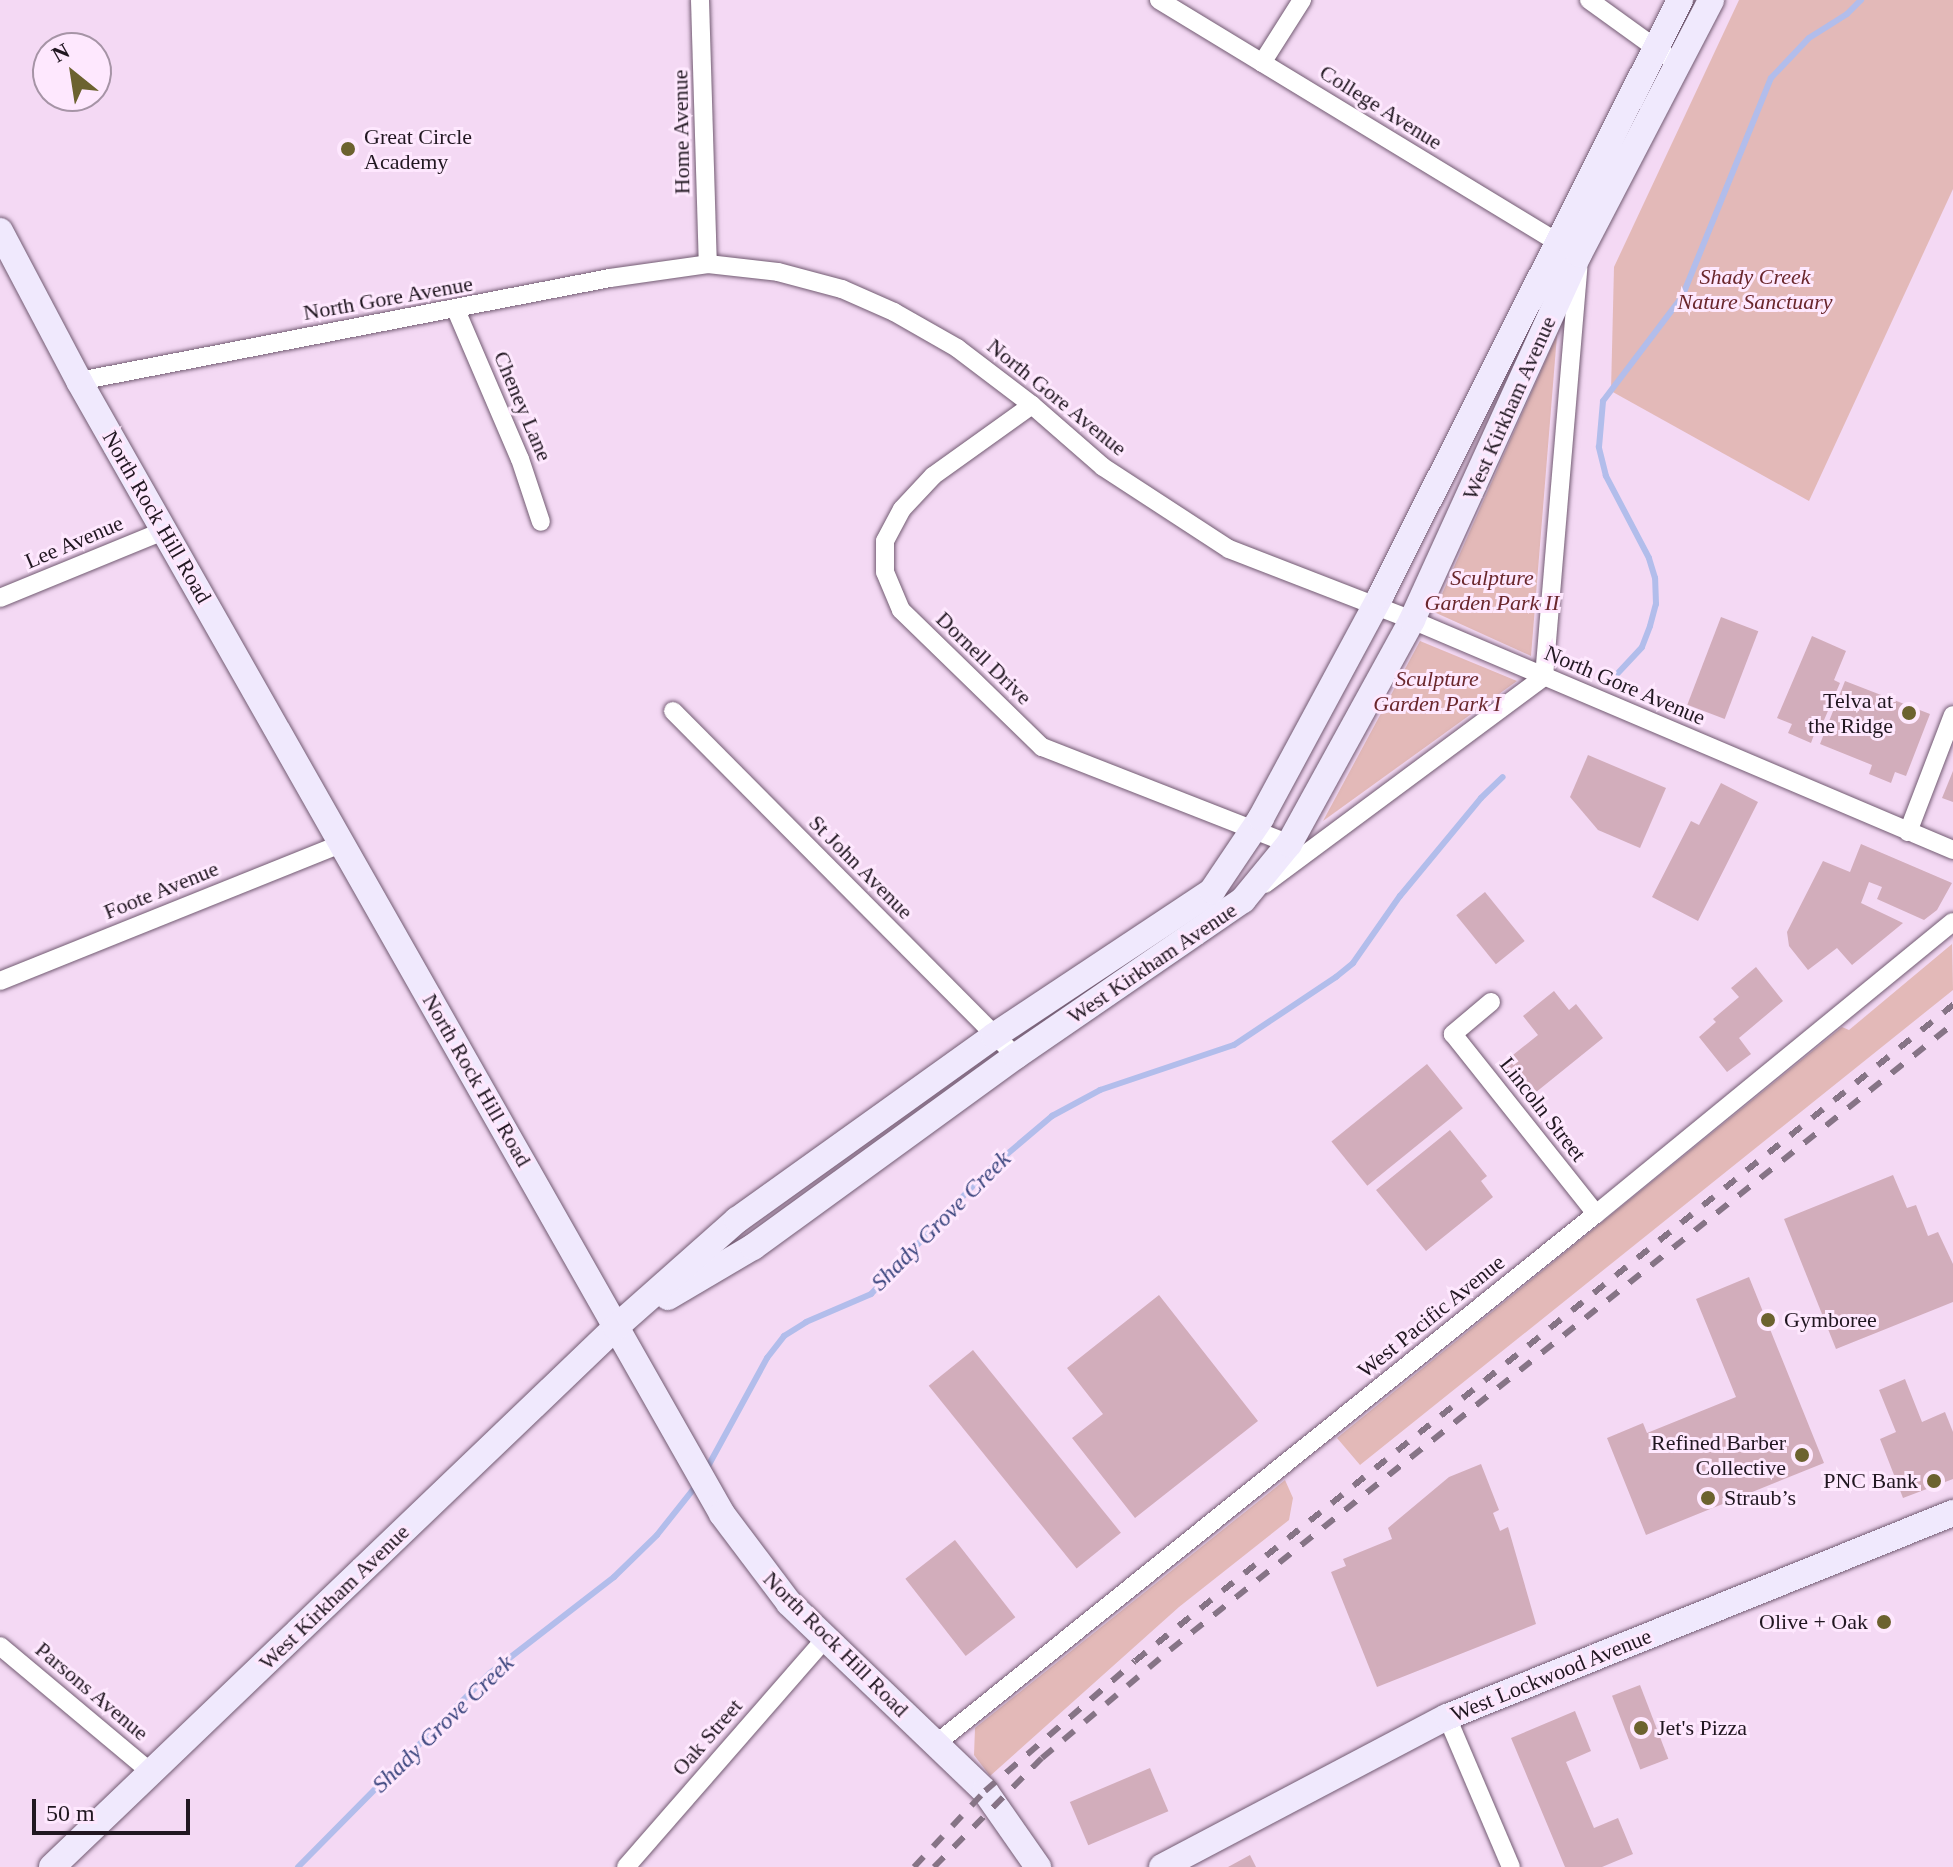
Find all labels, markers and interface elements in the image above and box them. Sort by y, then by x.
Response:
north arrow [32,32,112,112]
text: N [48,38,74,67]
street label: College Avenue [1314,59,1448,155]
street label: Home Avenue [667,69,695,195]
place label: Great Circle Academy [364,123,472,174]
marker: Great Circle Academy [339,140,357,158]
park label: Shady Creek Nature Sanctuary [1678,263,1832,314]
street label: North Gore Avenue [300,270,476,326]
street label: West Kirkham Avenue [1456,312,1562,504]
street label: North Gore Avenue [981,332,1133,462]
street label: Cheney Lane [488,347,558,465]
street label: North Rock Hill Road [97,426,217,608]
street label: Lee Avenue [20,509,128,575]
park label: Sculpture Garden Park II [1425,564,1559,616]
street label: Dornell Drive [931,606,1037,710]
street label: North Gore Avenue [1540,639,1710,731]
park label: Sculpture Garden Park I [1373,665,1501,716]
place label: Telva at the Ridge [1808,687,1893,738]
marker: Telva at the Ridge [1900,704,1918,722]
street label: St John Avenue [803,809,919,925]
street label: Foote Avenue [99,855,223,925]
street label: West Kirkham Avenue [1062,896,1242,1030]
street label: North Rock Hill Road [417,989,537,1171]
street label: Lincoln Street [1494,1052,1592,1166]
water label: Shady Grove Creek [865,1145,1017,1297]
street label: West Pacific Avenue [1352,1248,1510,1384]
place label: Gymboree [1784,1307,1877,1333]
marker: Gymboree [1759,1311,1777,1329]
place label: Refined Barber Collective [1651,1429,1786,1480]
marker: Refined Barber Collective [1793,1446,1811,1464]
place label: PNC Bank [1823,1468,1918,1494]
marker: PNC Bank [1925,1472,1943,1490]
place label: Straub’s [1724,1485,1796,1511]
marker: Straub’s [1699,1489,1717,1507]
street label: West Kirkham Avenue [253,1518,415,1676]
street label: North Rock Hill Road [758,1566,914,1722]
place label: Olive + Oak [1759,1609,1868,1635]
marker: Olive + Oak [1875,1613,1893,1631]
street label: West Lockwood Avenue [1446,1622,1656,1728]
street label: Parsons Avenue [30,1636,154,1746]
water label: Shady Grove Creek [366,1649,520,1799]
street label: Oak Street [666,1693,748,1781]
place label: Jet's Pizza [1657,1715,1747,1741]
marker: Jet's Pizza [1632,1719,1650,1737]
scale bar [36,1783,194,1833]
text: 50 m [46,1800,95,1826]

